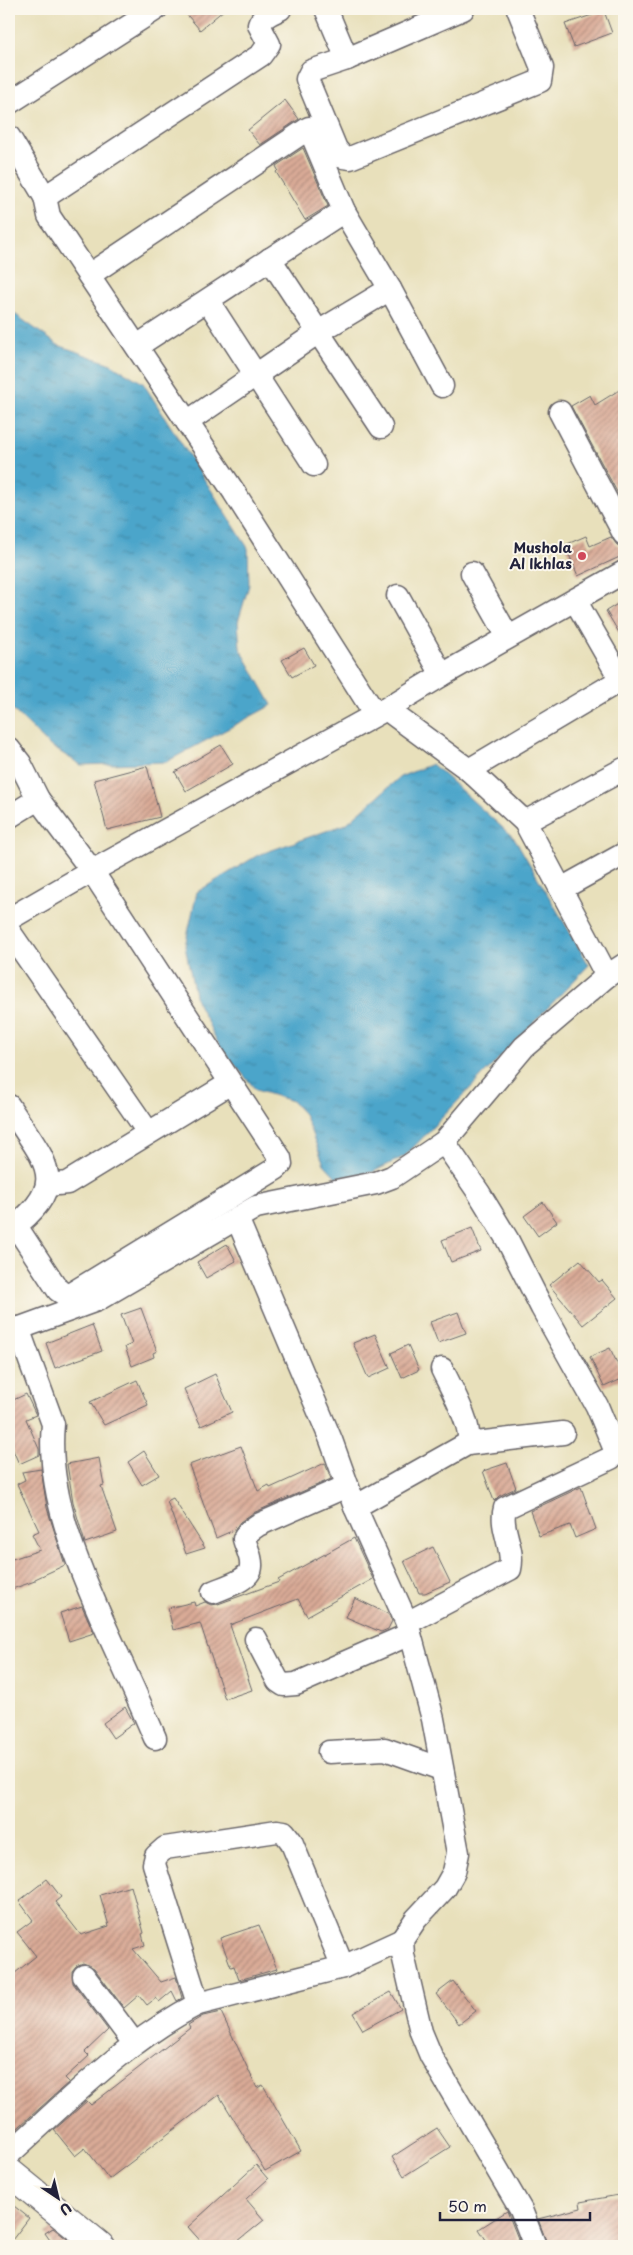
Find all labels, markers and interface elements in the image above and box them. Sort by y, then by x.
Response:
place label: Mushola Al Ikhlas [509,537,573,574]
marker: Mushola Al Ikhlas [576,550,588,562]
north arrow [32,2172,82,2222]
scale bar [440,2190,590,2222]
text: 50 m [448,2194,487,2217]
text: U [55,2197,76,2221]

